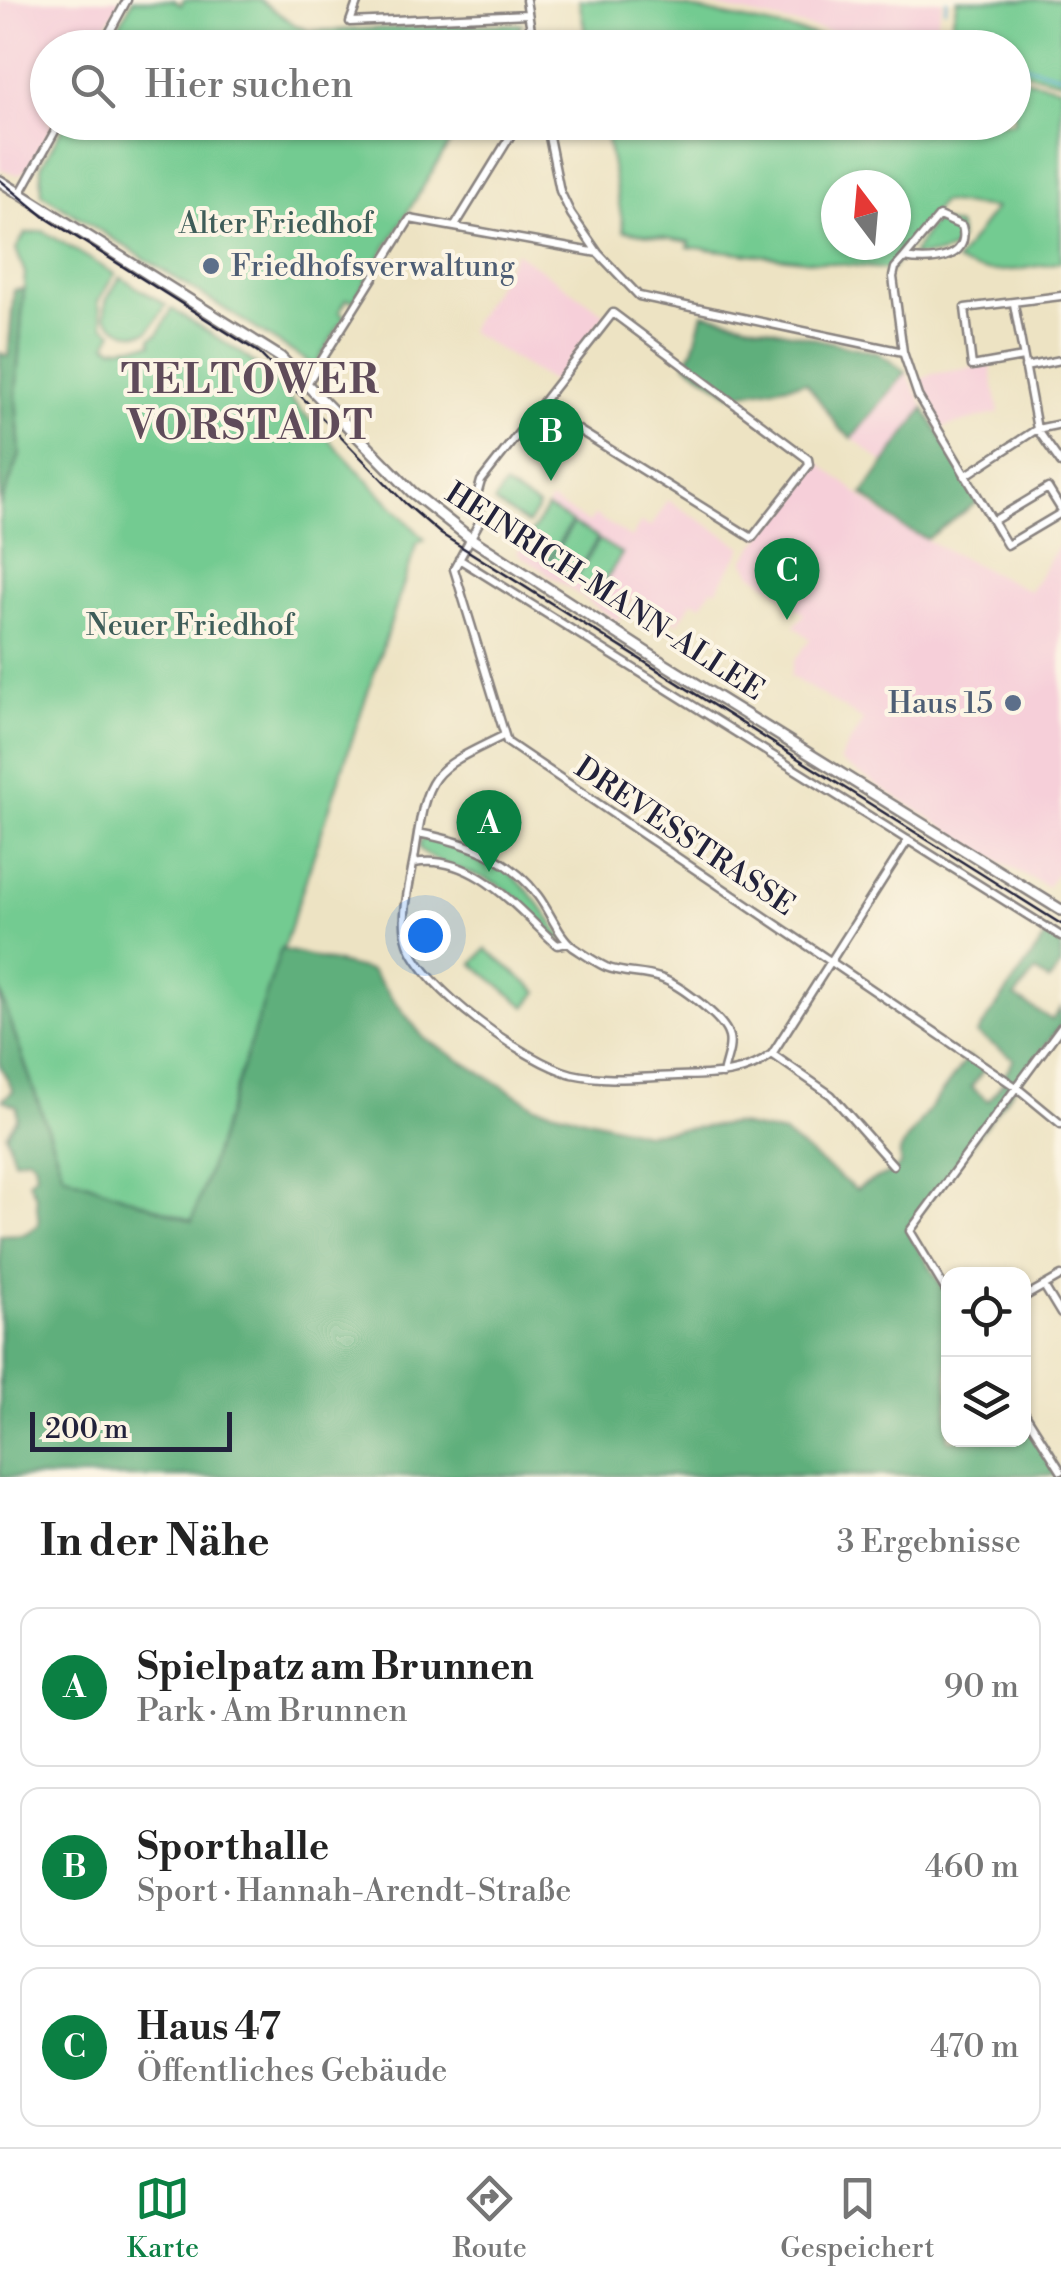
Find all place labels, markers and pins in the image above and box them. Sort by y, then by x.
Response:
place label: Friedhofsverwaltung [231,248,515,286]
marker: Friedhofsverwaltung [200,255,222,277]
pin: B [518,398,584,481]
pin: C [754,538,820,620]
place label: Haus 15 [888,685,993,723]
marker: Haus 15 [1002,692,1024,714]
pin: A [456,790,522,872]

